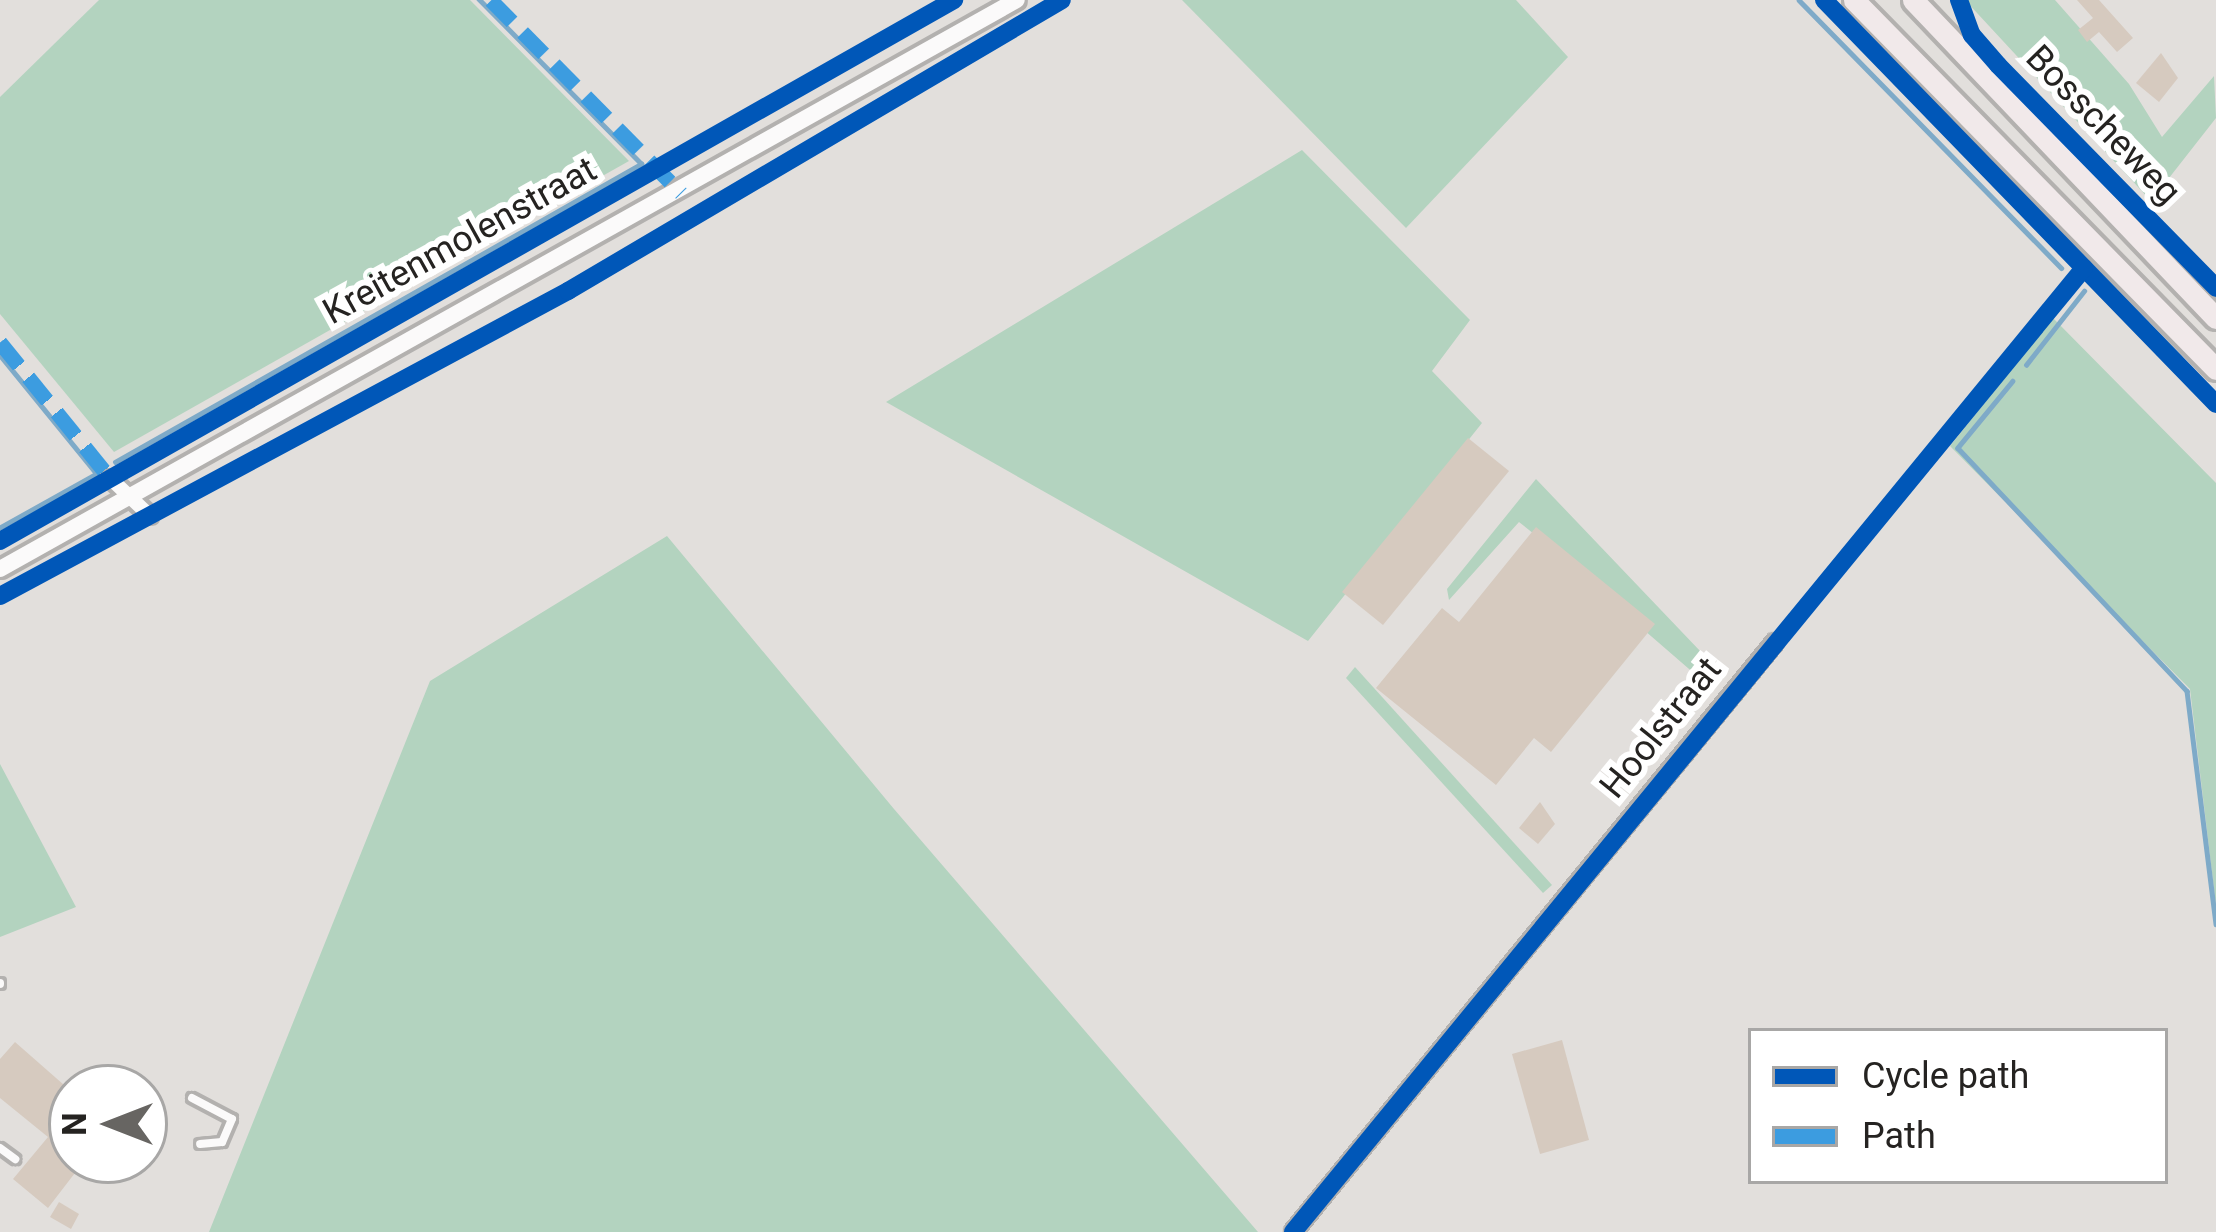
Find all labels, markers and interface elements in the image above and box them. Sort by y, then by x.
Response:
street label: Bosscheweg [2017,37,2189,213]
street label: Kreitenmolenstraat [316,148,604,334]
street label: Hoolstraat [1591,649,1731,807]
legend [1748,1028,2168,1184]
text: Cycle path [1862,1055,2029,1097]
north arrow [48,1064,168,1184]
text: N [55,1112,94,1136]
text: Path [1862,1115,1936,1157]

